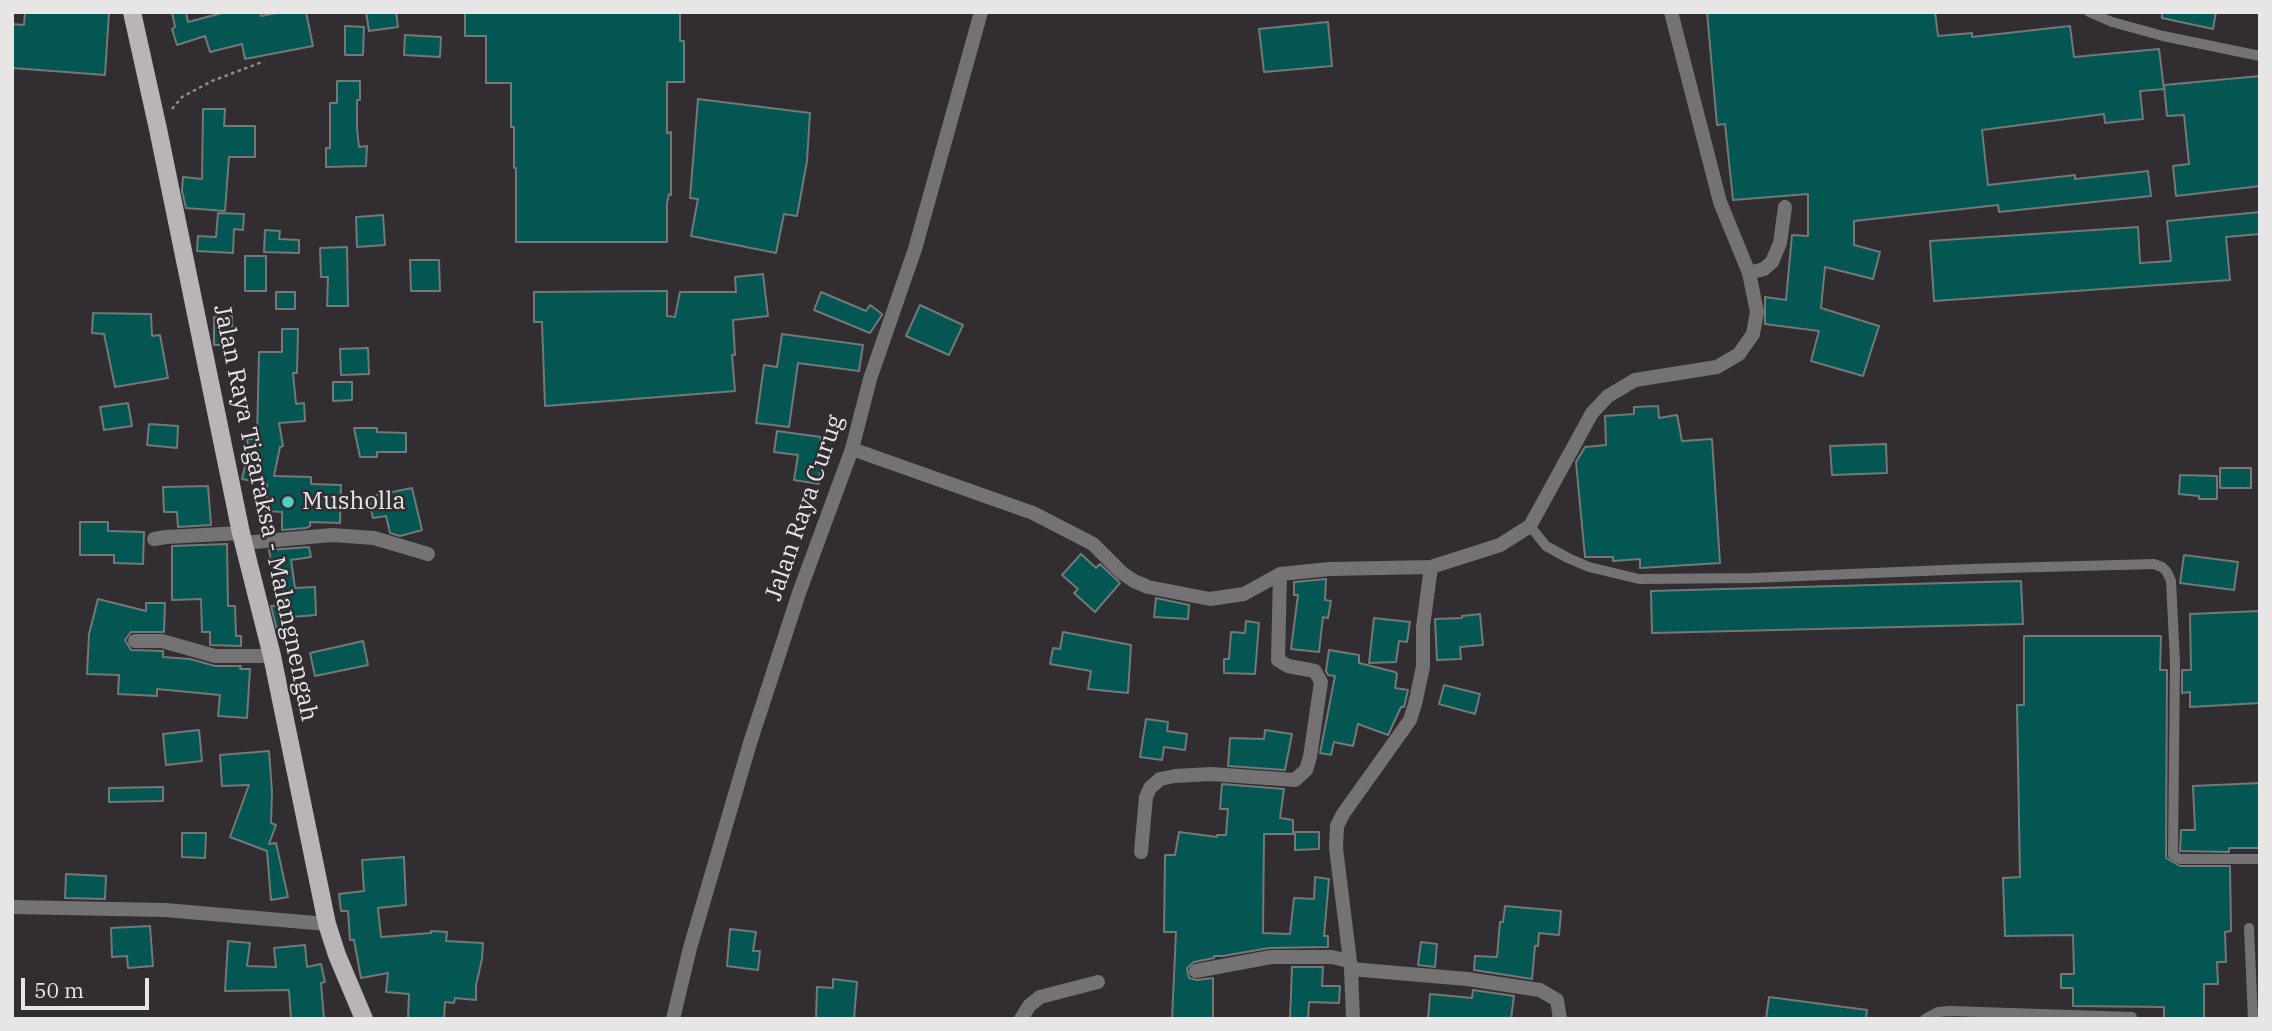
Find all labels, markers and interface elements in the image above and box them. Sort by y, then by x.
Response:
street label: Jalan Raya Tigaraksa - Malangnengah [207,302,323,724]
street label: Jalan Raya Curug [760,411,850,605]
place label: Musholla [302,488,406,516]
marker: Musholla [280,494,296,510]
scale bar [24,964,152,1008]
text: 50 m [34,976,84,1004]

